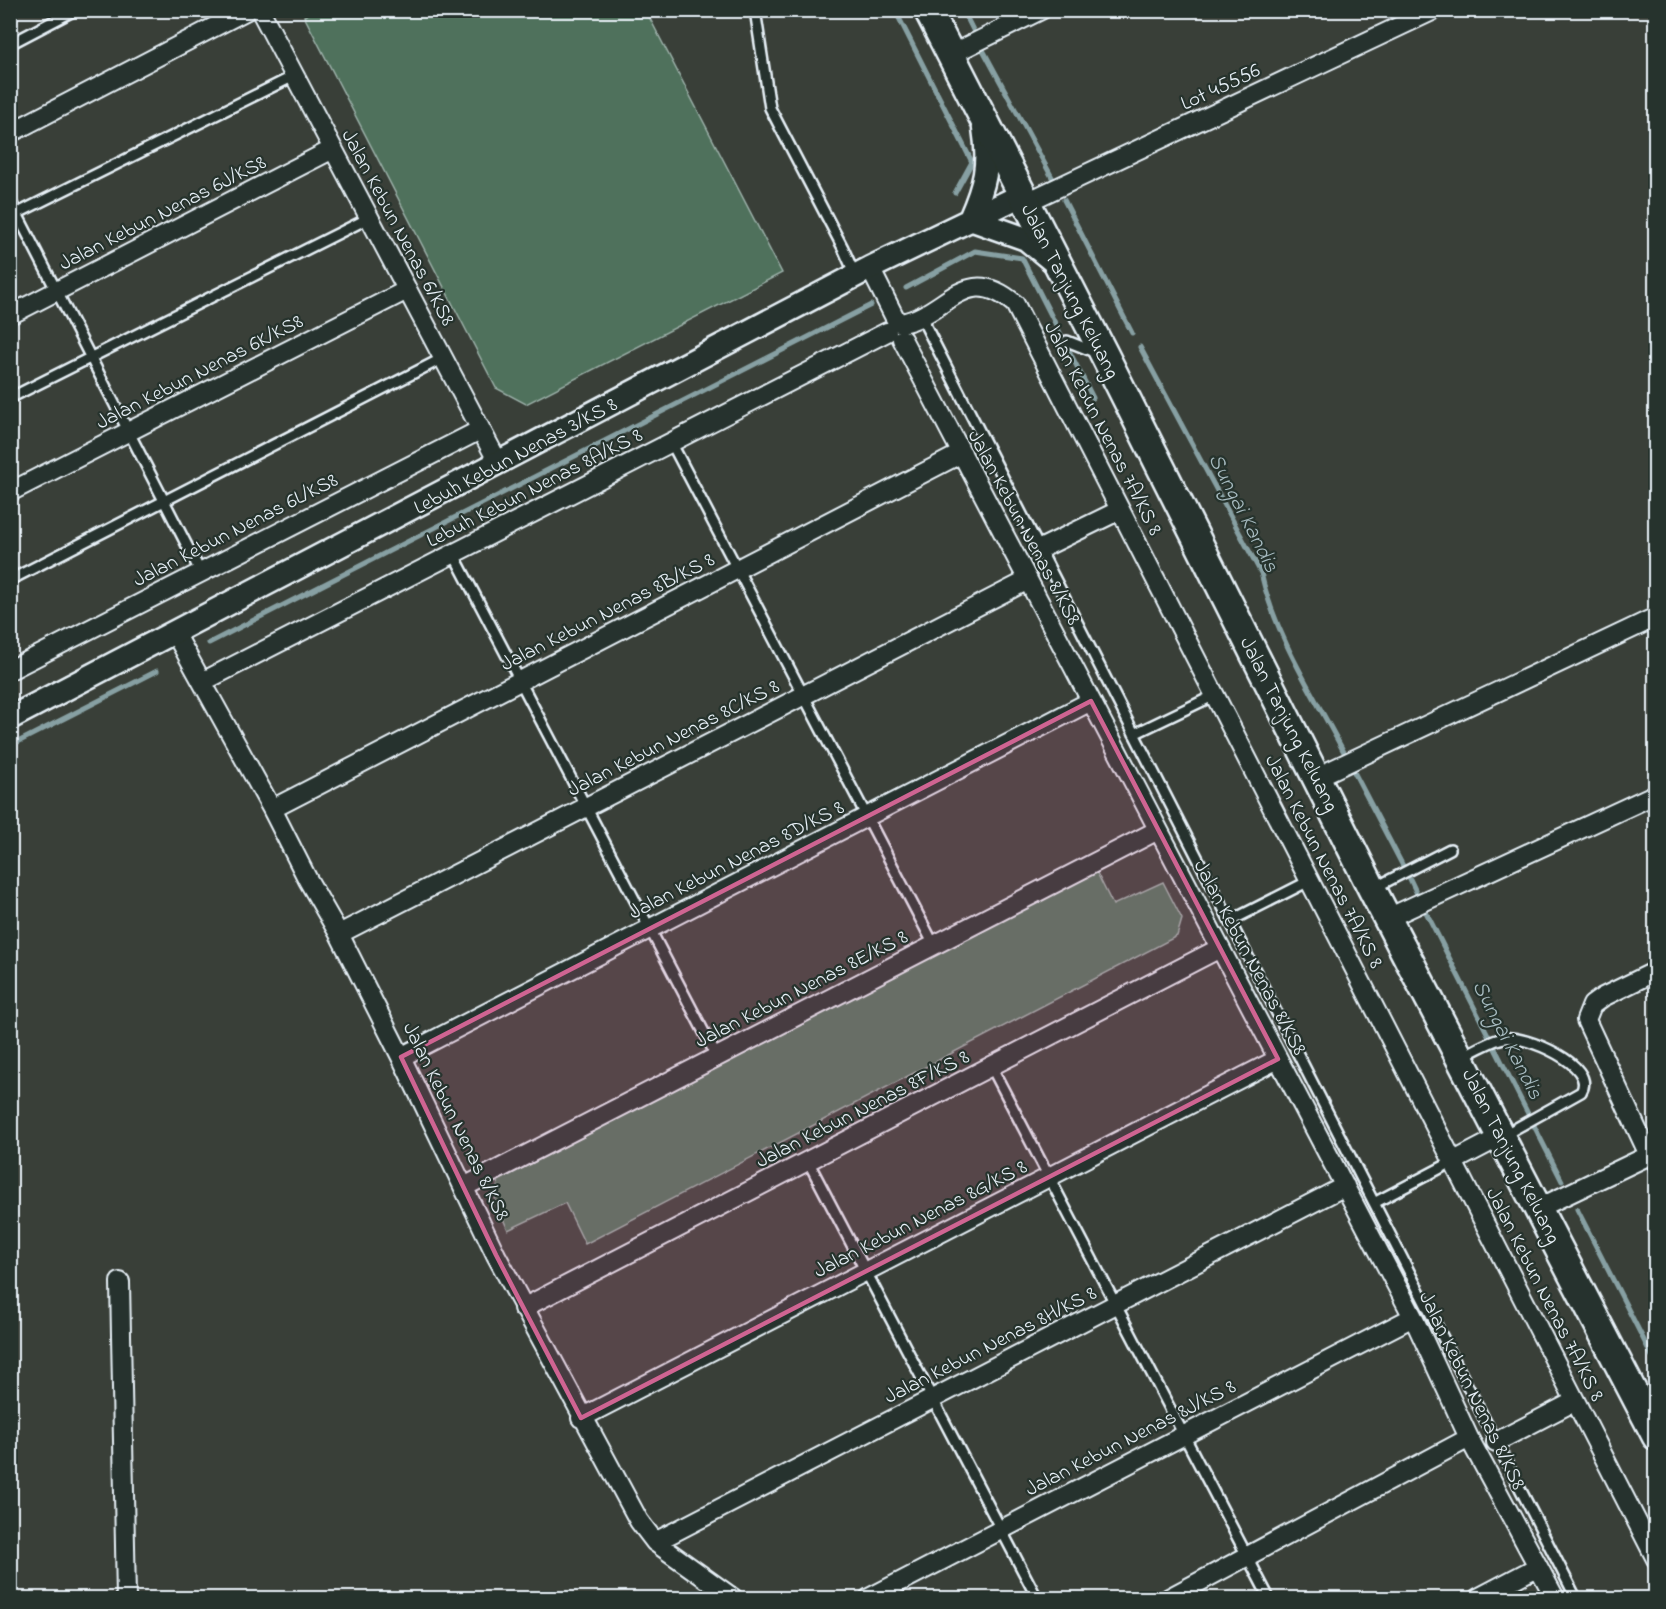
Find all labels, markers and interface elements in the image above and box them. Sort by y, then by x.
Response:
street label: Lot 45556 [1176,56,1266,119]
street label: Jalan Kebun Nenas 6/KS8 [333,124,462,332]
street label: Jalan Kebun Nenas 6J/KS8 [54,148,272,279]
street label: Jalan Tanjung Keluang [1010,199,1126,386]
street label: Jalan Kebun Nenas 6K/KS8 [91,307,309,438]
street label: Jalan Kebun Nenas 7A/KS 8 [1035,317,1169,541]
street label: Lebuh Kebun Nenas 3/KS 8 [409,390,623,523]
street label: Lebuh Kebun Nenas 8A/KS 8 [422,421,648,556]
street label: Jalan Kebun Nenas 8/KS8 [959,425,1088,631]
water label: Sungai Kandis [1199,448,1286,579]
street label: Jalan Kebun Nenas 6L/KS8 [128,466,344,596]
street label: Jalan Kebun Nenas 8B/KS 8 [496,546,720,680]
street label: Jalan Tanjung Keluang [1229,632,1345,819]
street label: Jalan Kebun Nenas 8C/KS 8 [563,672,785,805]
street label: Jalan Kebun Nenas 7A/KS 8 [1256,750,1390,974]
street label: Jalan Kebun Nenas 8D/KS 8 [624,793,850,928]
street label: Jalan Kebun Nenas 8/KS8 [1185,855,1314,1061]
street label: Jalan Kebun Nenas 8E/KS 8 [690,923,914,1057]
water label: Sungai Kandis [1463,975,1550,1106]
street label: Jalan Kebun Nenas 8/KS8 [394,1018,516,1226]
street label: Jalan Kebun Nenas 8F/KS 8 [751,1043,975,1177]
street label: Jalan Tanjung Keluang [1451,1064,1567,1251]
street label: Jalan Kebun Nenas 8G/KS 8 [809,1153,1033,1287]
street label: Jalan Kebun Nenas 7A/KS 8 [1477,1183,1611,1407]
street label: Jalan Kebun Nenas 8H/KS 8 [879,1279,1102,1412]
street label: Jalan Kebun Nenas 8/KS8 [1410,1287,1532,1495]
street label: Jalan Kebun Nenas 8J/KS 8 [1020,1372,1242,1505]

